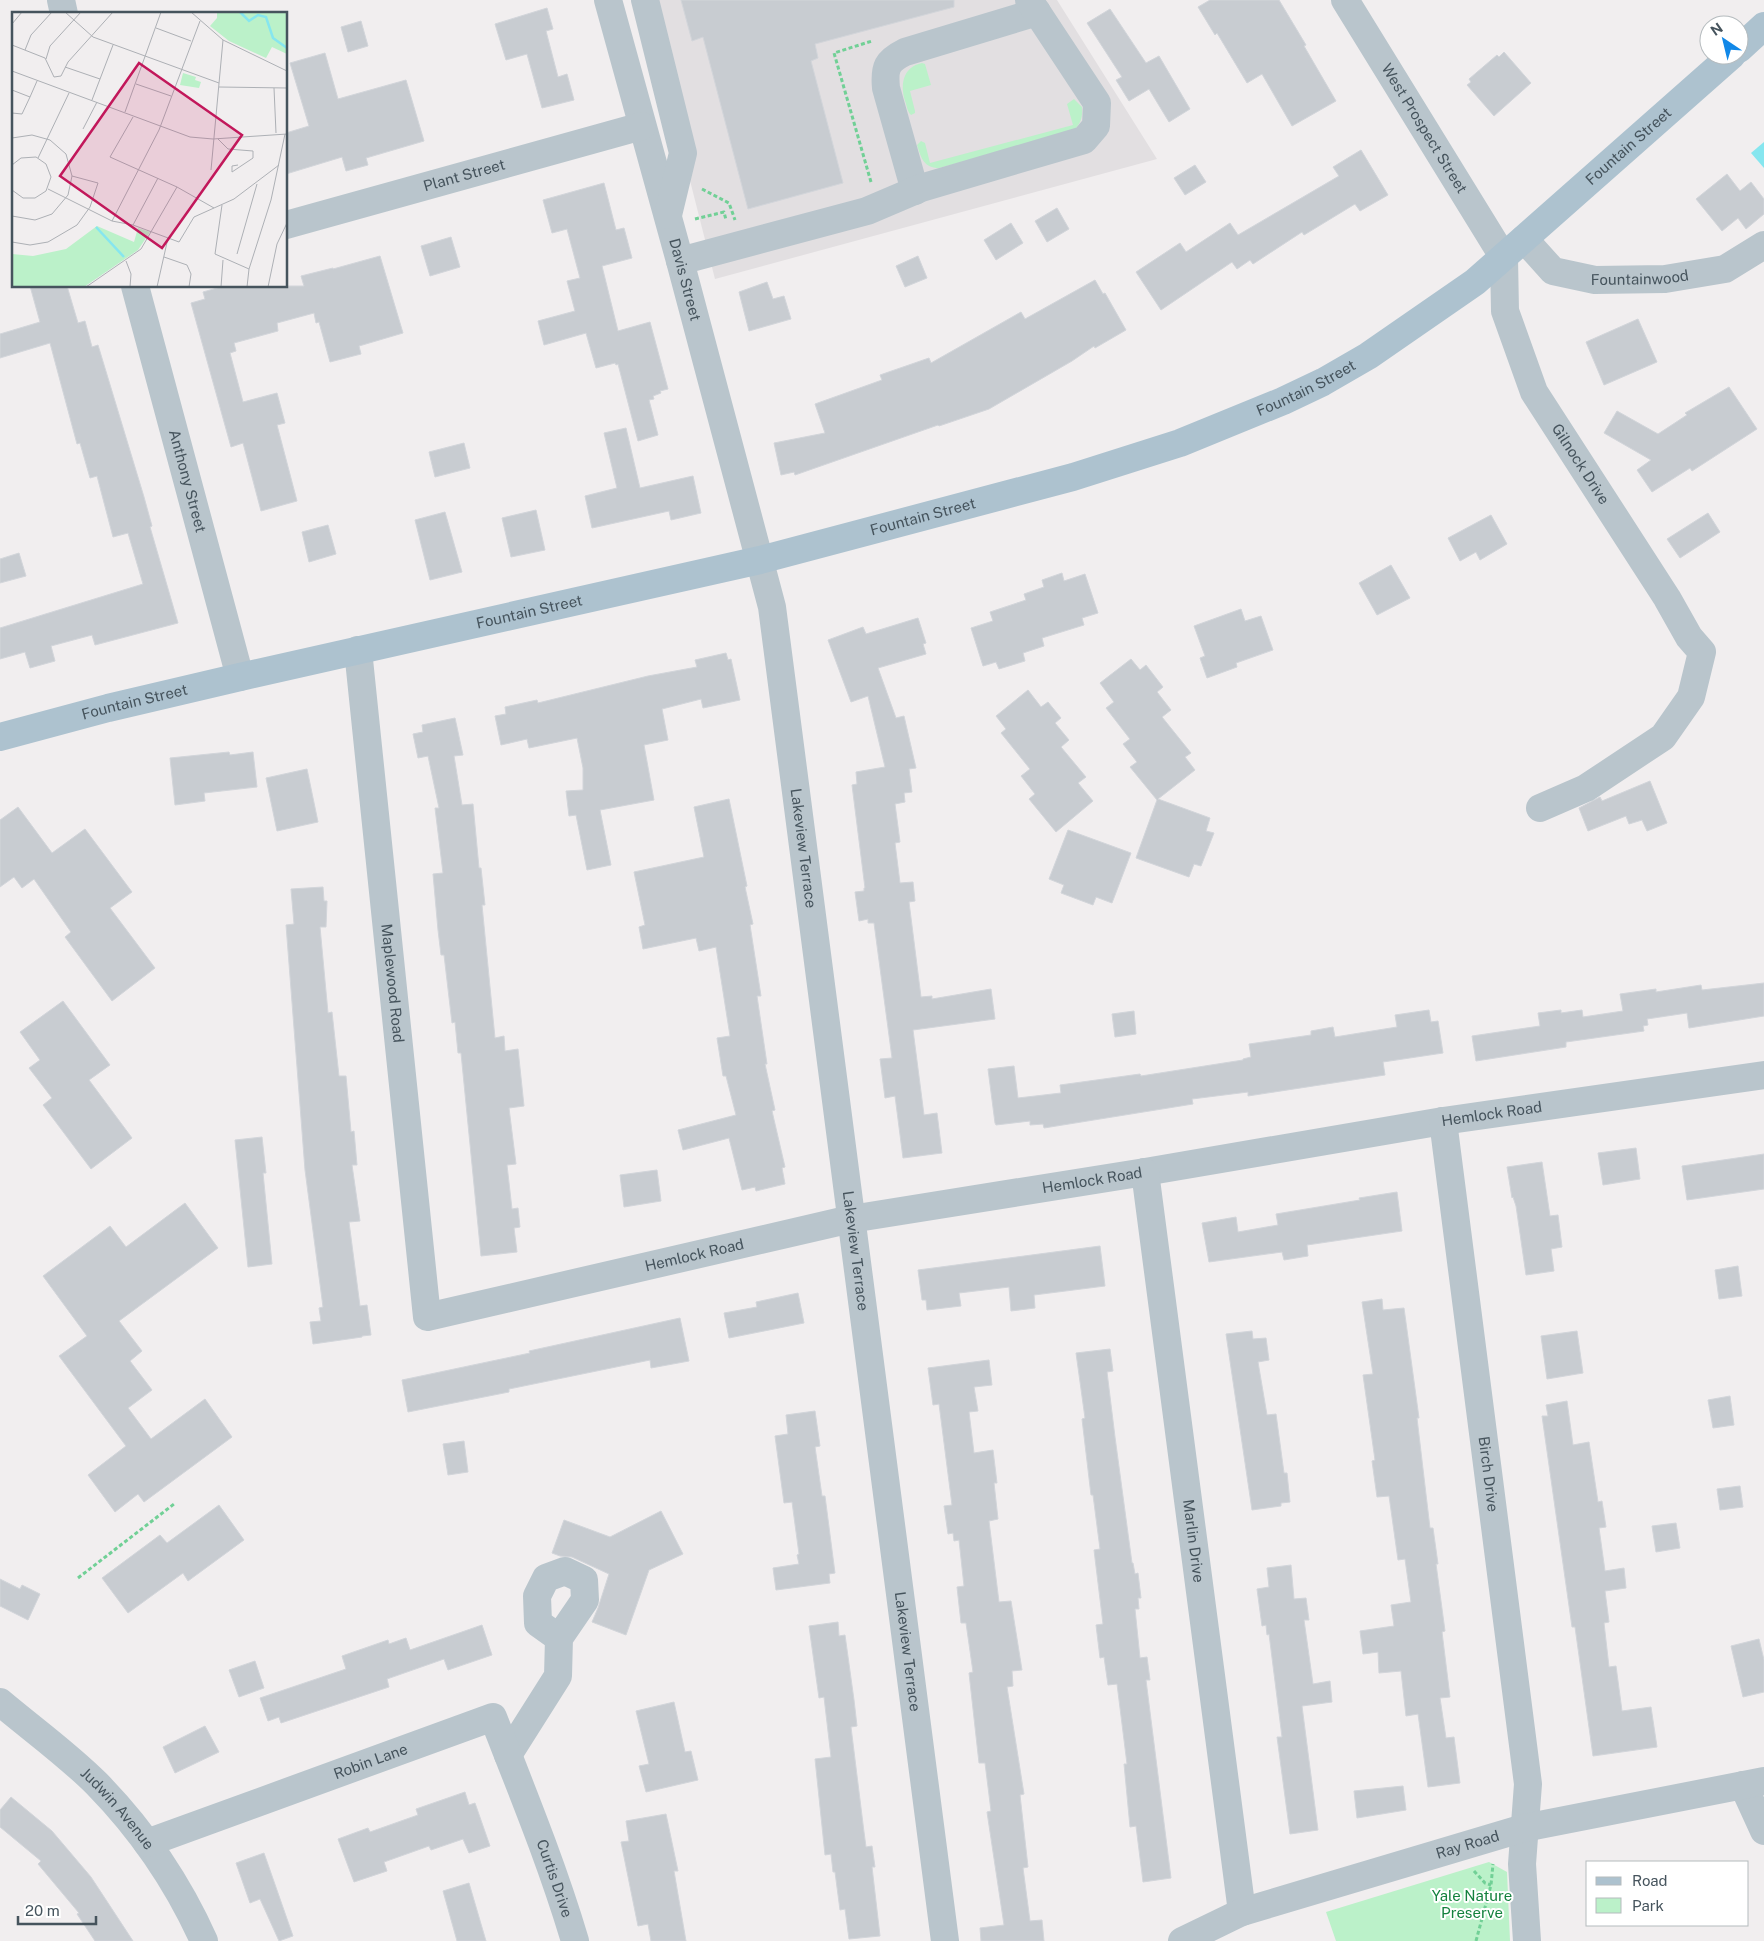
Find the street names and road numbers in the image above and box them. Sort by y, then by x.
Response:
street label: West Prospect Street [1378,60,1471,196]
street label: Fountain Street [1582,104,1675,188]
street label: Plant Street [421,155,507,194]
street label: Davis Street [666,236,705,323]
street label: Fountainwood [1591,266,1690,288]
street label: Fountain Street [1254,356,1358,419]
street label: Gilnock Drive [1549,420,1613,507]
street label: Anthony Street [166,428,210,534]
street label: Fountain Street [868,494,978,538]
street label: Fountain Street [475,591,584,632]
street label: Fountain Street [80,681,189,723]
street label: Lakeview Terrace [788,787,820,909]
street label: Maplewood Road [378,923,408,1044]
street label: Hemlock Road [1440,1098,1543,1129]
street label: Hemlock Road [1041,1164,1143,1196]
street label: Lakeview Terrace [840,1190,872,1312]
street label: Hemlock Road [643,1235,746,1274]
street label: Birch Drive [1476,1435,1502,1513]
street label: Marlin Drive [1180,1498,1208,1583]
street label: Lakeview Terrace [892,1590,924,1712]
street label: Robin Lane [331,1740,410,1782]
street label: Judwin Avenue [77,1764,158,1853]
street label: Ray Road [1434,1827,1501,1862]
street label: Curtis Drive [533,1837,576,1919]

